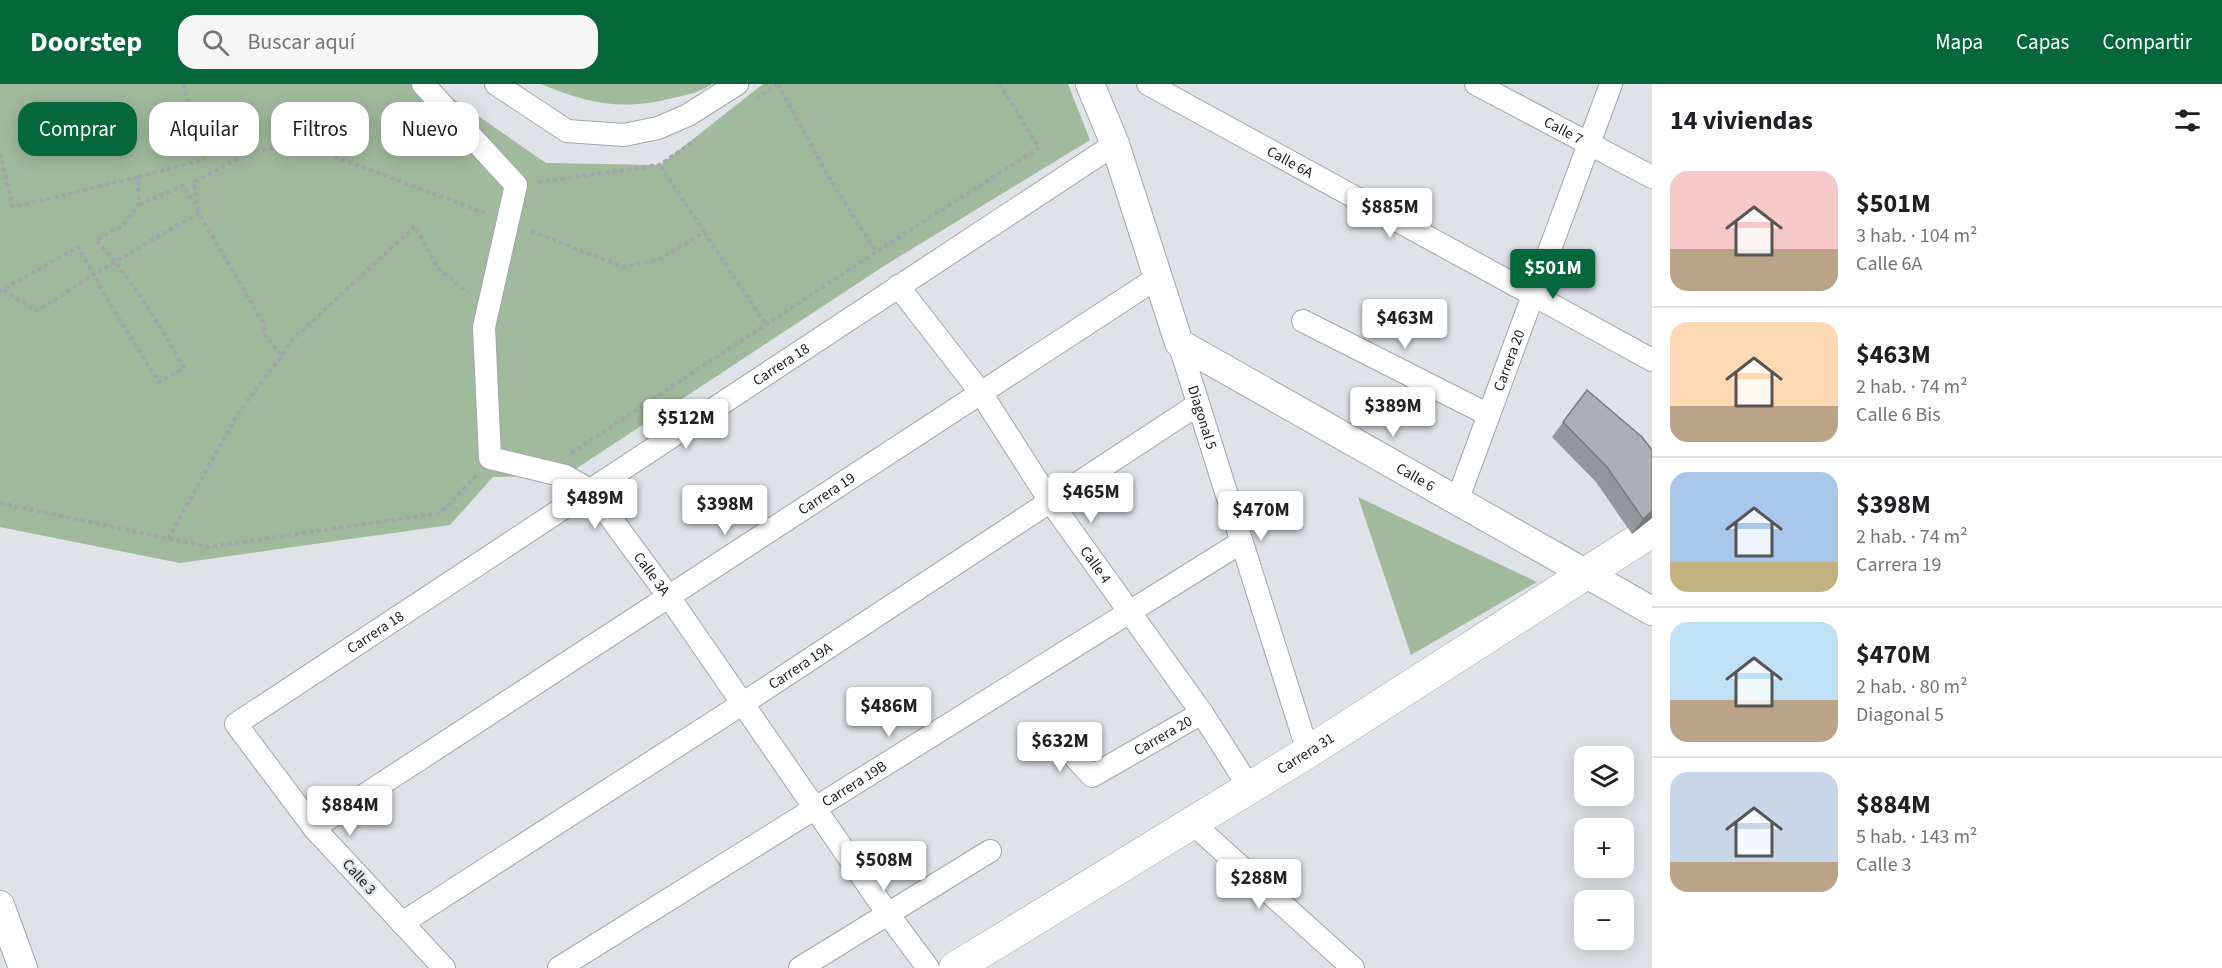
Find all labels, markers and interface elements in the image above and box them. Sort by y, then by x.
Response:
search box [178,15,598,69]
text: Doorstep [30,22,142,62]
icon: search [199,26,232,59]
text: Buscar aquí [247,26,355,58]
text: Mapa [1935,27,1983,57]
text: Capas [2016,27,2069,57]
text: Compartir [2102,27,2192,57]
chip: Comprar [18,102,137,156]
chip: Alquilar [149,102,259,156]
chip: Filtros [271,102,369,156]
chip: Nuevo [381,102,479,156]
text: 14 viviendas [1670,102,1813,139]
icon: filters [2171,104,2204,137]
street label: Calle 7 [1540,111,1587,149]
street label: Calle 6A [1263,141,1318,183]
text: $501M [1856,185,1931,222]
pin: $885M [1348,188,1432,239]
text: $885M [1361,193,1419,221]
icon: home [1718,195,1790,267]
text: 3 hab. · 104 m² [1856,222,1977,250]
pin: $501M [1511,249,1595,300]
text: Calle 6A [1856,250,1922,278]
text: $501M [1524,254,1582,282]
pin: $463M [1363,299,1447,350]
text: $463M [1376,304,1434,332]
street label: Carrera 20 [1488,327,1530,394]
text: $463M [1856,336,1931,373]
street label: Carrera 18 [748,338,814,391]
icon: home [1718,346,1790,418]
text: 2 hab. · 74 m² [1856,373,1968,401]
street label: Diagonal 5 [1183,383,1222,452]
pin: $389M [1351,387,1435,438]
text: $389M [1364,392,1422,420]
pin: $512M [644,399,728,450]
text: Calle 6 Bis [1856,401,1941,429]
text: $512M [657,404,715,432]
street label: Calle 6 [1392,458,1439,496]
street label: Carrera 19 [794,467,859,520]
pin: $465M [1049,473,1133,524]
text: $465M [1062,478,1120,506]
pin: $489M [553,479,637,530]
text: $489M [566,484,624,512]
pin: $398M [683,485,767,536]
text: $398M [1856,486,1931,523]
text: $398M [696,490,754,518]
pin: $470M [1219,491,1303,542]
text: $470M [1232,496,1290,524]
icon: home [1718,496,1790,568]
text: 2 hab. · 74 m² [1856,523,1968,551]
street label: Calle 4 [1075,542,1117,588]
street label: Calle 3A [629,548,676,601]
text: Carrera 19 [1856,551,1942,579]
street label: Carrera 18 [343,606,408,659]
text: $470M [1856,636,1931,673]
street label: Carrera 19A [764,637,837,694]
icon: home [1718,646,1790,718]
text: 2 hab. · 80 m² [1856,673,1968,701]
pin: $486M [847,687,931,738]
text: $486M [860,692,918,720]
text: Diagonal 5 [1856,701,1944,729]
street label: Carrera 20 [1130,710,1196,761]
pin: $632M [1018,722,1102,773]
text: $632M [1031,727,1089,755]
street label: Carrera 31 [1273,727,1338,779]
map controls [1574,746,1634,950]
button: layers [1574,746,1634,806]
street label: Carrera 19B [818,755,891,812]
pin: $884M [308,786,392,837]
text: $884M [1856,786,1931,823]
text: $884M [321,791,379,819]
icon: home [1718,796,1790,868]
button: + [1574,818,1634,878]
text: 5 hab. · 143 m² [1856,823,1977,851]
pin: $508M [842,841,926,892]
text: $508M [855,846,913,874]
text: Calle 3 [1856,851,1912,879]
street label: Calle 3 [337,854,381,900]
pin: $288M [1217,859,1301,910]
text: $288M [1230,864,1288,892]
button: − [1574,890,1634,950]

